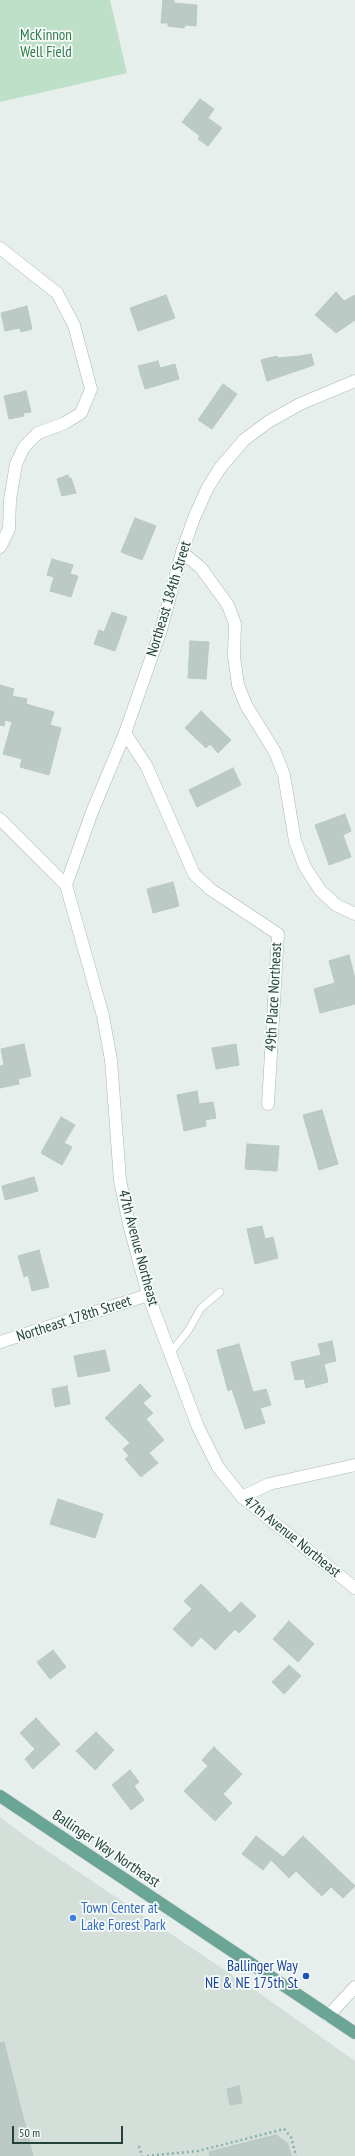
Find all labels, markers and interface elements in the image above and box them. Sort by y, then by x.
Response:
park label: McKinnon Well Field [20,27,72,62]
street label: Northeast 184th Street [143,539,195,659]
street label: 49th Place Northeast [262,942,286,1052]
street label: 47th Avenue Northeast [114,1188,162,1308]
street label: Northeast 178th Street [14,1292,134,1346]
street label: 47th Avenue Northeast [240,1492,344,1582]
street label: Ballinger Way Northeast [49,1806,163,1892]
place label: Town Center at Lake Forest Park [81,1900,166,1935]
marker: Town Center at Lake Forest Park [68,1913,78,1923]
place label: Ballinger Way NE & NE 175th St [205,1958,298,1993]
marker: Ballinger Way NE & NE 175th St [301,1971,311,1981]
scale bar [14,2118,125,2144]
text: 50 m [19,2125,40,2140]

